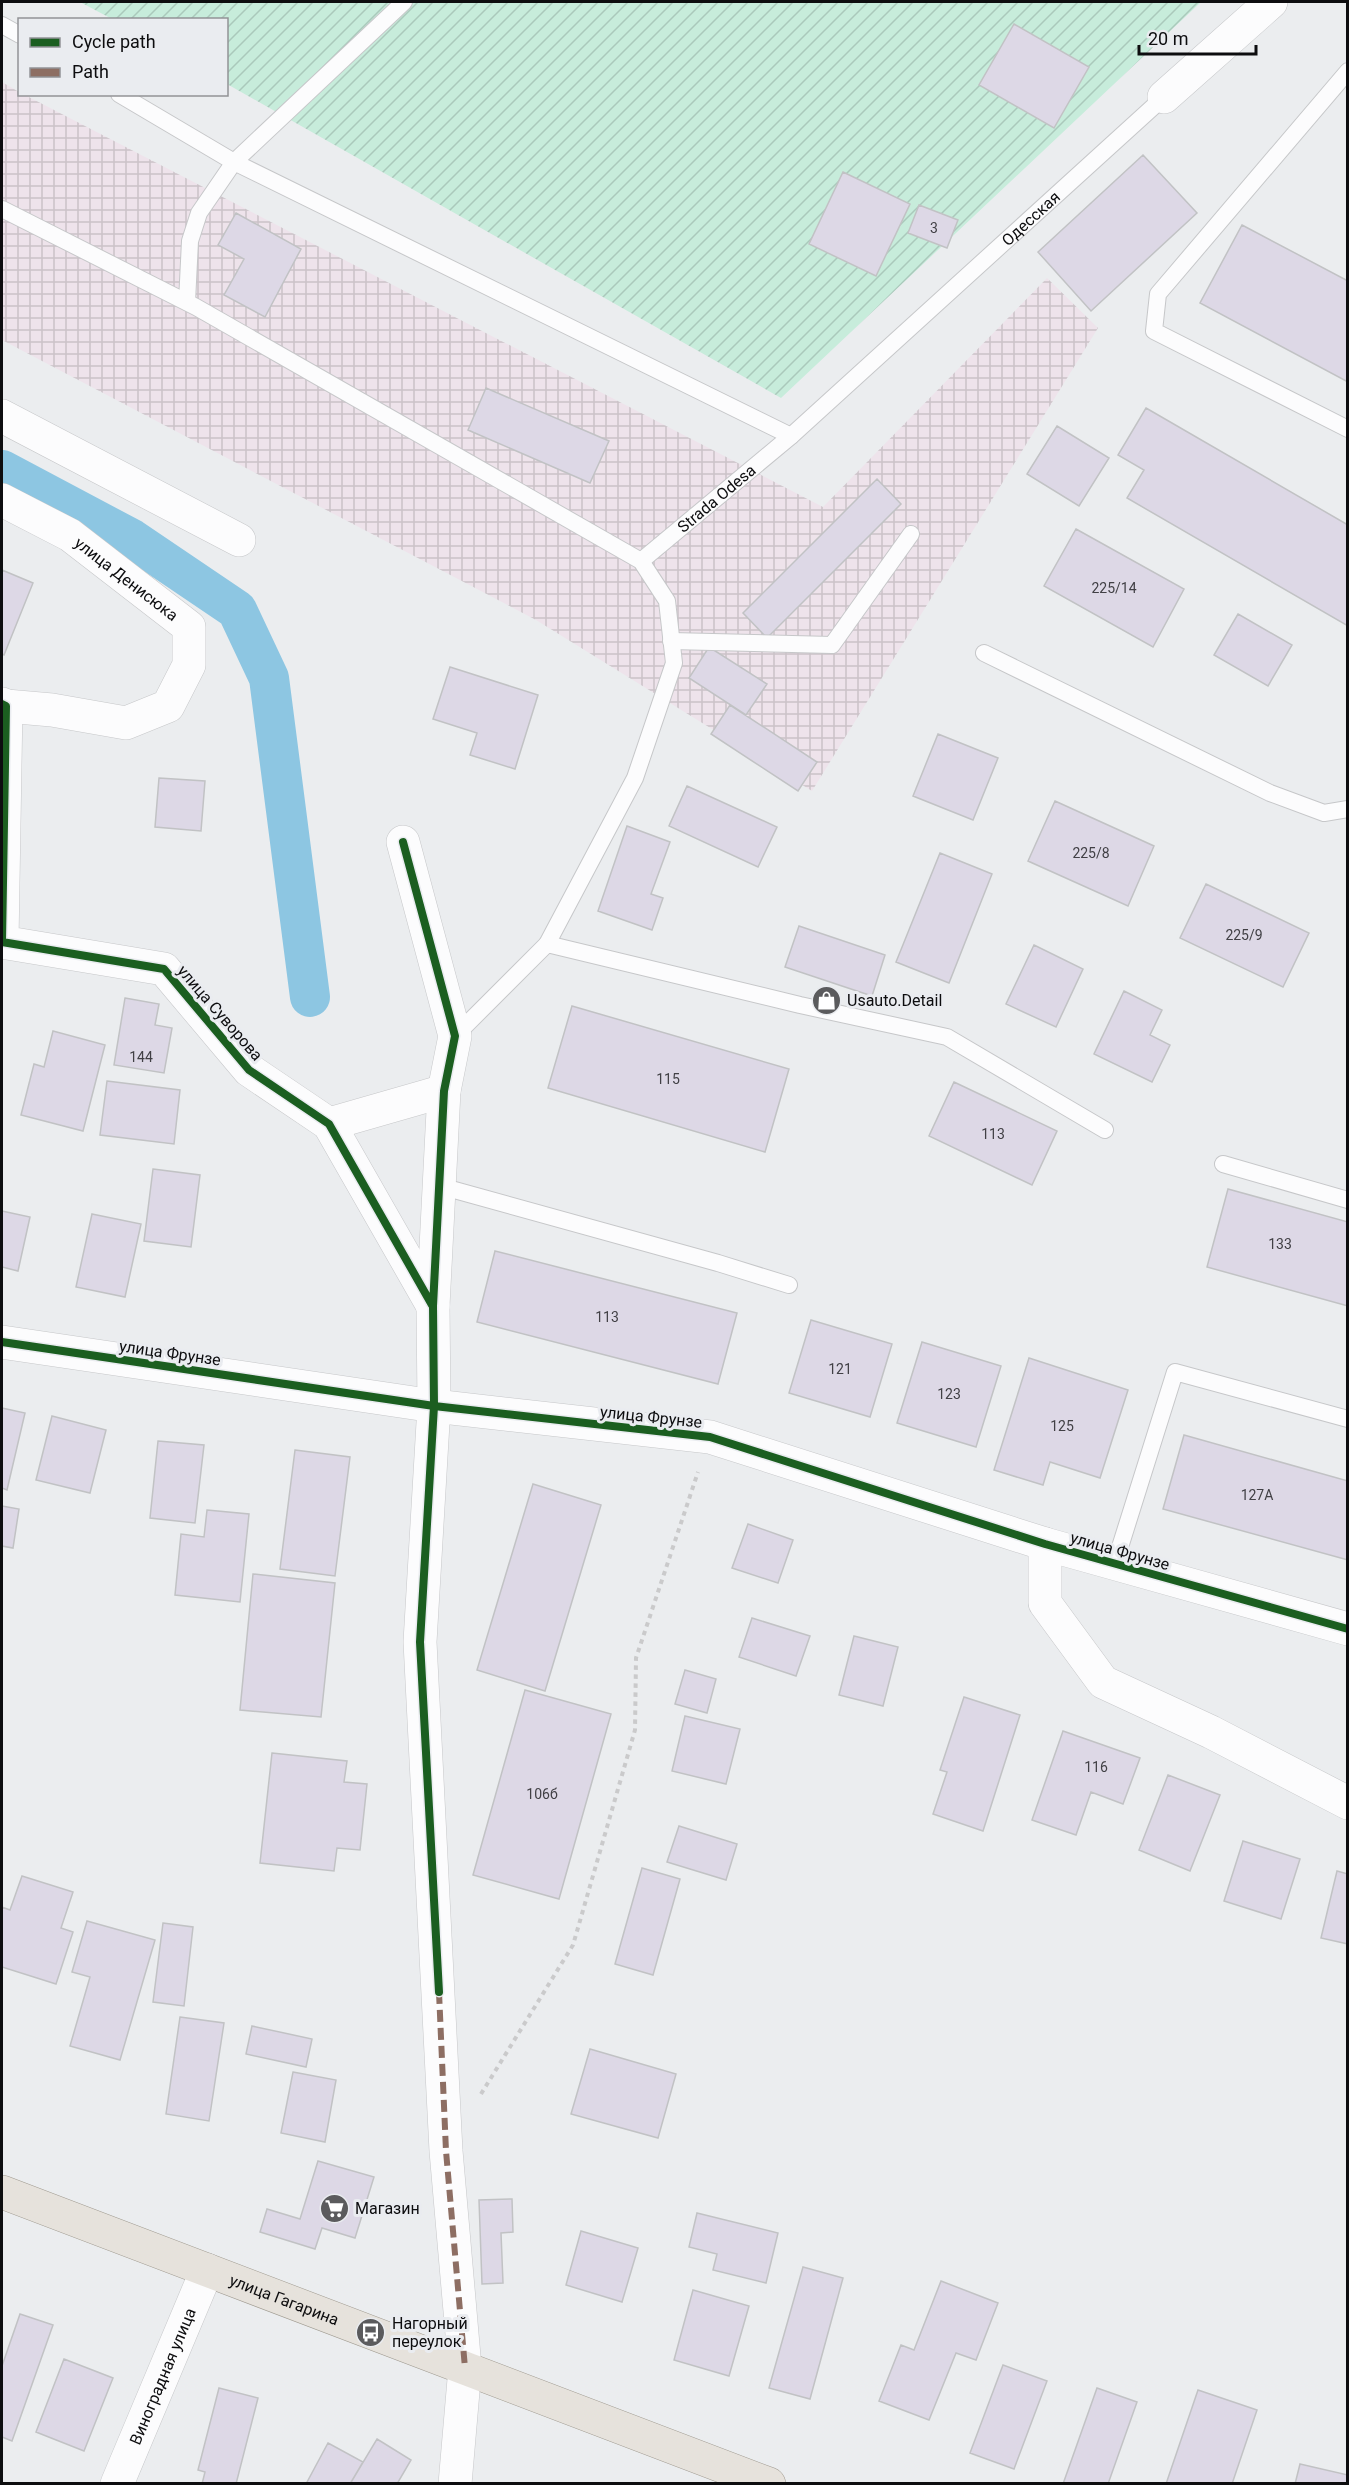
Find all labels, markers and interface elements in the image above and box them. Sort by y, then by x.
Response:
legend [18,18,228,96]
scale bar [1139,18,1256,56]
text: 20 m [1148,28,1188,49]
text: Cycle path [72,31,156,52]
text: Path [72,61,109,82]
street label: Одесская [998,187,1064,250]
house number: 3 [930,220,938,236]
street label: Strada Odesa [673,460,759,536]
street label: улица Денисюка [71,533,182,625]
house number: 225/14 [1091,580,1137,596]
house number: 225/8 [1072,845,1110,861]
house number: 225/9 [1225,927,1263,943]
street label: улица Суворова [173,961,267,1065]
shop icon: Usauto.Detail [810,984,842,1016]
place label: Usauto.Detail [847,991,942,1010]
house number: 144 [129,1049,153,1065]
house number: 115 [656,1071,680,1087]
house number: 113 [981,1126,1005,1142]
house number: 133 [1268,1236,1292,1252]
house number: 113 [595,1309,619,1325]
street label: улица Фрунзе [118,1336,222,1370]
house number: 121 [828,1361,852,1377]
house number: 123 [937,1386,961,1402]
street label: улица Фрунзе [599,1402,703,1432]
house number: 125 [1050,1418,1074,1434]
house number: 127А [1241,1487,1273,1503]
street label: улица Фрунзе [1068,1528,1172,1574]
house number: 116 [1084,1759,1108,1775]
house number: 106б [526,1786,558,1802]
supermarket icon: Магазин [318,2192,350,2224]
place label: Магазин [355,2199,420,2218]
street label: улица Гагарина [227,2270,342,2329]
street label: Виноградная улица [125,2305,199,2447]
place label: Нагорный переулок [392,2314,468,2351]
bus stop icon: Нагорный переулок [355,2316,387,2348]

